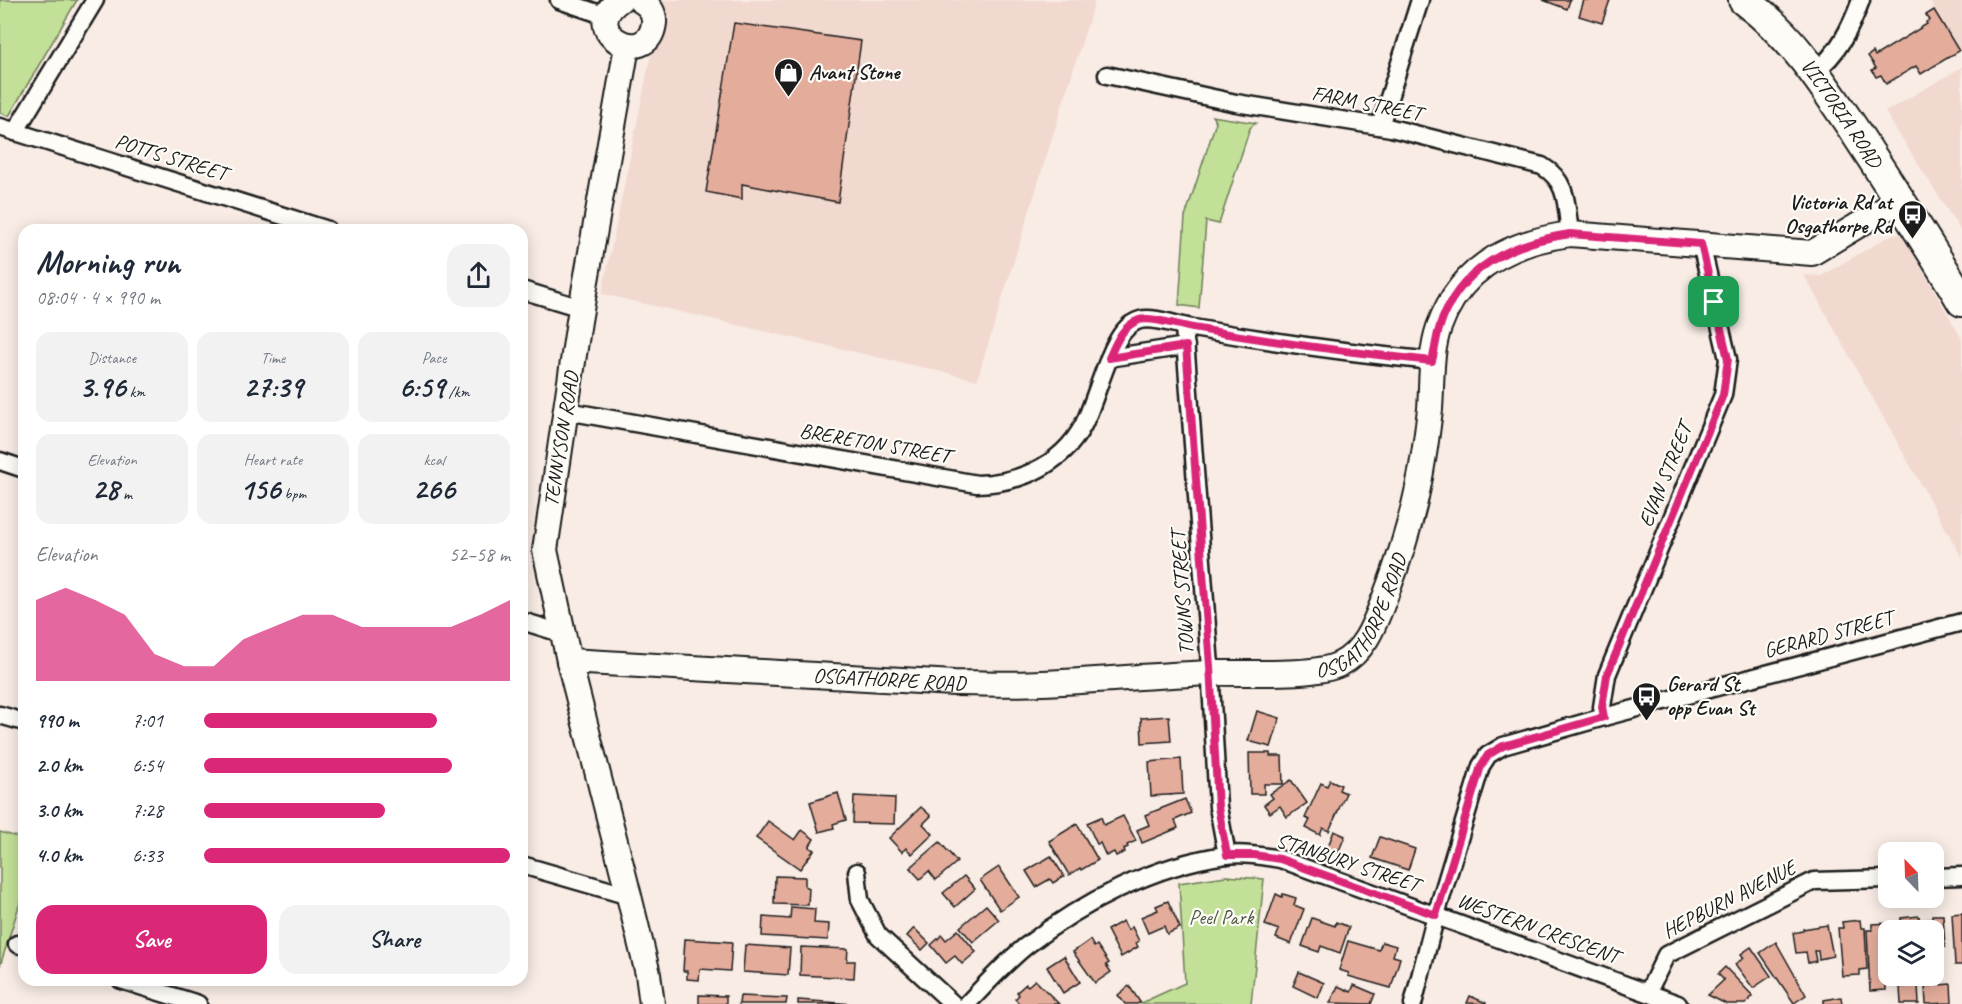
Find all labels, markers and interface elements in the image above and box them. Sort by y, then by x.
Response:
street label: VICTORIA ROAD [1795,53,1889,174]
shop icon: Avant Stone [772,56,804,98]
place label: Avant Stone [809,59,901,85]
street label: FARM STREET [1310,80,1429,127]
street label: POTTS STREET [112,128,235,188]
place label: Victoria Rd at Osgathorpe Rd [1785,189,1896,239]
bus stop icon: Victoria Rd at Osgathorpe Rd [1897,198,1929,240]
text: Morning run [36,241,180,283]
button: share [447,244,510,307]
pin [1688,276,1739,327]
text: 08:04 · 4 × 990 m [36,285,160,310]
icon: arrive [1697,285,1730,318]
text: Distance [88,348,136,368]
text: Time [261,348,285,368]
text: Pace [422,348,446,368]
text: 3.96 [79,368,126,406]
text: 27:39 [243,368,303,406]
text: 6:59 [398,368,445,406]
street label: TENNYSON ROAD [538,368,585,508]
text: km [126,382,145,402]
text: /km [445,382,470,402]
street label: EVAN STREET [1632,414,1700,531]
street label: BRERETON STREET [798,417,958,470]
text: Elevation [87,450,137,470]
text: Heart rate [244,450,302,470]
text: kcal [423,450,445,470]
text: 28 [92,470,119,508]
text: 156 [240,470,280,508]
text: 266 [413,470,455,508]
text: m [119,484,132,504]
text: bpm [280,484,306,504]
street label: TOWNS STREET [1164,525,1199,656]
text: Elevation [36,542,98,567]
text: 52–58 m [449,542,510,567]
street label: OSGATHORPE ROAD [1314,549,1413,683]
street label: GERARD STREET [1761,603,1900,664]
street label: OSGATHORPE ROAD [812,662,968,696]
place label: Gerard St opp Evan St [1667,671,1757,721]
bus stop icon: Gerard St opp Evan St [1630,680,1662,722]
text: 990 m [36,708,79,733]
text: 7:01 [132,708,163,733]
text: 2.0 km [36,753,83,778]
text: 6:54 [132,753,163,778]
text: 3.0 km [36,798,83,823]
text: 7:28 [132,798,163,823]
street label: STANBURY STREET [1273,827,1427,899]
north arrow [1878,842,1944,908]
map controls [1878,842,1944,986]
text: 4.0 km [36,843,83,868]
text: 6:33 [132,843,163,868]
street label: HEPBURN AVENUE [1658,853,1802,944]
street label: WESTERN CRESCENT [1454,887,1627,971]
park label: Peel Park [1189,904,1254,930]
button: Save [36,905,267,974]
button: Share [279,905,510,974]
button: layers [1878,920,1944,986]

